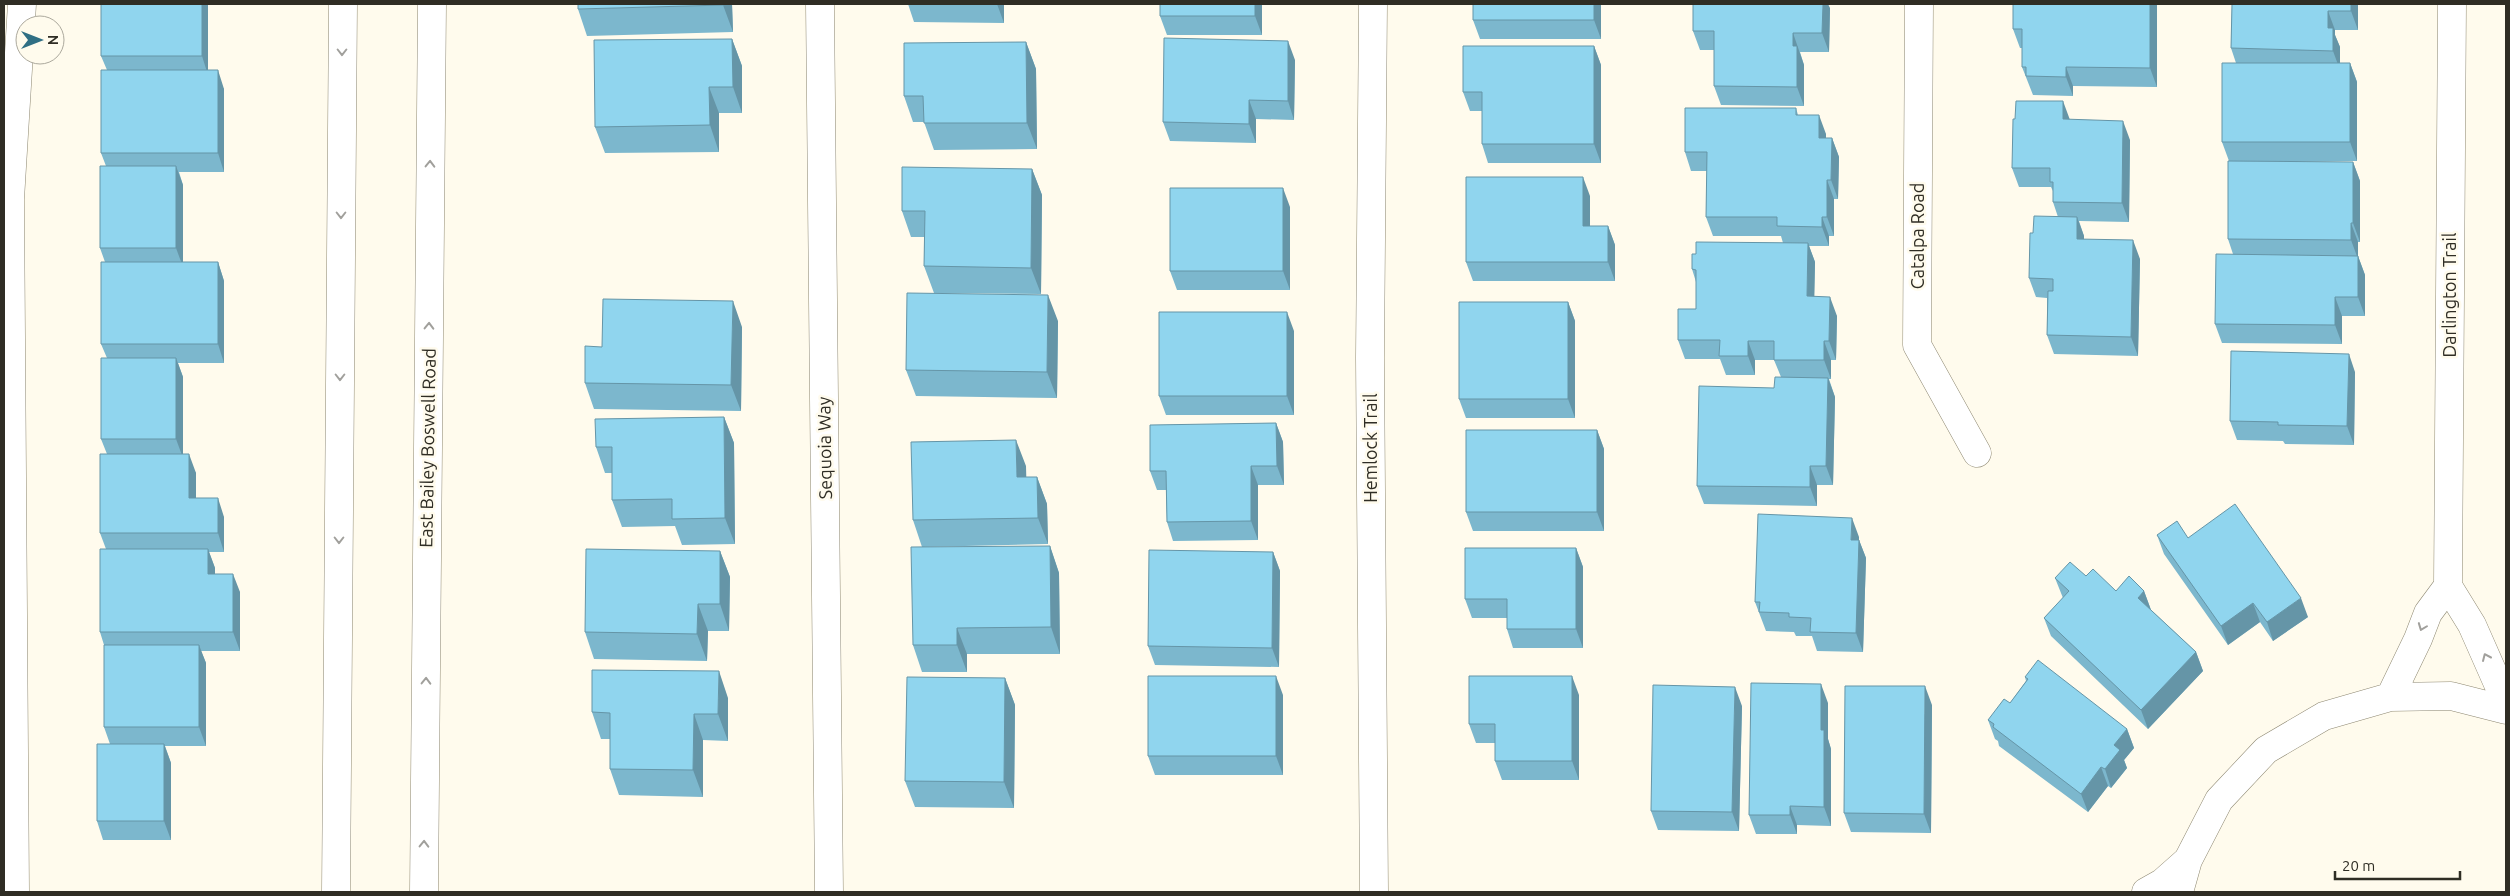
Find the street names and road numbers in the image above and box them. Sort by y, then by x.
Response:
street label: Catalpa Road [1907,183,1927,289]
street label: Darlington Trail [2439,232,2459,358]
street label: East Bailey Boswell Road [415,348,439,548]
street label: Hemlock Trail [1360,393,1380,503]
street label: Sequoia Way [813,396,835,500]

